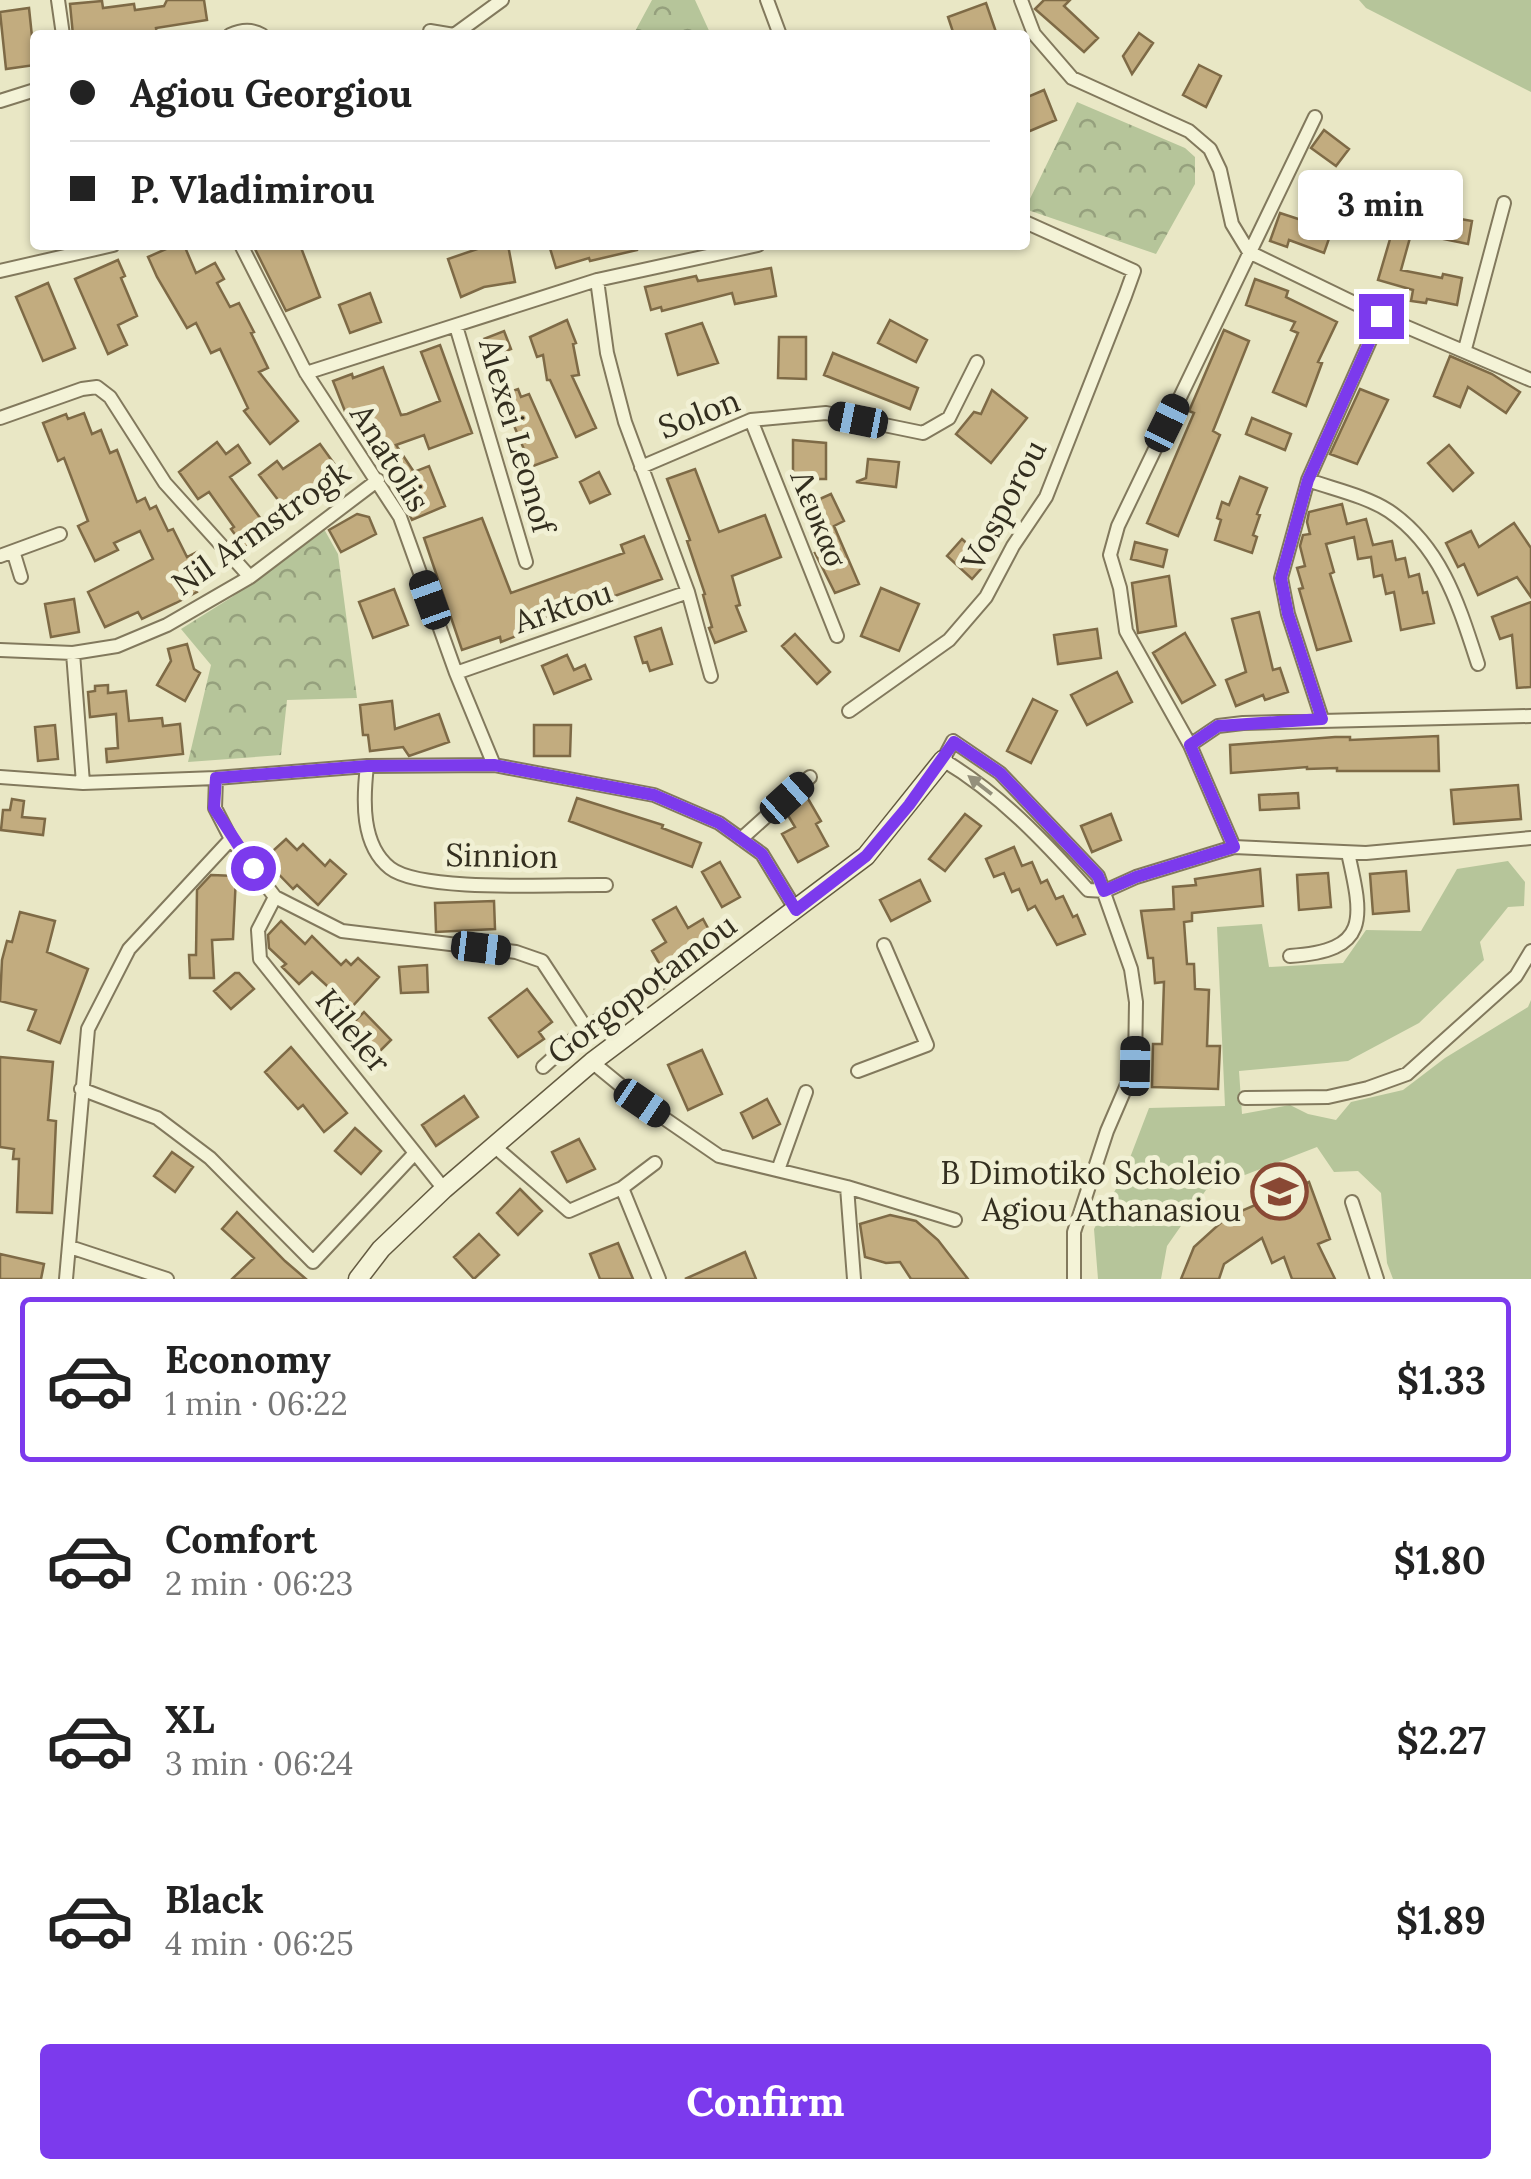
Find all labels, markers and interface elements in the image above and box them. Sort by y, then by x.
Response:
text: Agiou Georgiou [130,69,412,117]
text: P. Vladimirou [130,165,375,213]
callout: 3 min [1298,171,1464,241]
text: 3 min [1337,184,1424,225]
route end [1359,294,1404,339]
street label: Alexei Leonof [470,333,565,540]
street label: Solon [652,379,745,448]
car [1140,389,1194,457]
street label: Anatolis [341,395,439,519]
car [826,400,890,440]
street label: Vosporou [952,432,1055,578]
street label: Nil Armstrogk [164,451,358,604]
street label: Λευκασ [781,463,858,573]
car [406,567,454,633]
street label: Arktou [507,571,617,643]
car [755,767,819,829]
one-way arrow [968,774,994,795]
street label: Sinnion [445,834,559,877]
route start [231,846,276,891]
street label: Gorgopotamou [539,904,744,1073]
car [449,929,513,967]
street label: Kileler [307,980,400,1081]
car [1119,1036,1151,1096]
car [609,1074,675,1132]
place label: B Dimotiko Scholeio Agiou Athanasiou [940,1152,1241,1230]
school or university icon: B Dimotiko Scholeio Agiou Athanasiou [1250,1161,1310,1221]
icon: car [45,1335,135,1425]
text: Economy [165,1335,331,1383]
text: $1.33 [1397,1356,1486,1404]
text: 1 min · 06:22 [165,1383,348,1424]
icon: car [45,1515,135,1605]
text: Comfort [165,1515,317,1563]
text: $1.80 [1393,1536,1486,1584]
text: 2 min · 06:23 [165,1563,353,1604]
icon: car [45,1695,135,1785]
text: XL [165,1695,215,1743]
text: $2.27 [1396,1716,1486,1764]
text: 3 min · 06:24 [165,1743,353,1784]
icon: car [45,1875,135,1965]
text: Black [165,1875,264,1923]
text: $1.89 [1396,1896,1486,1944]
text: 4 min · 06:25 [165,1923,354,1964]
button: Confirm [40,2044,1491,2159]

